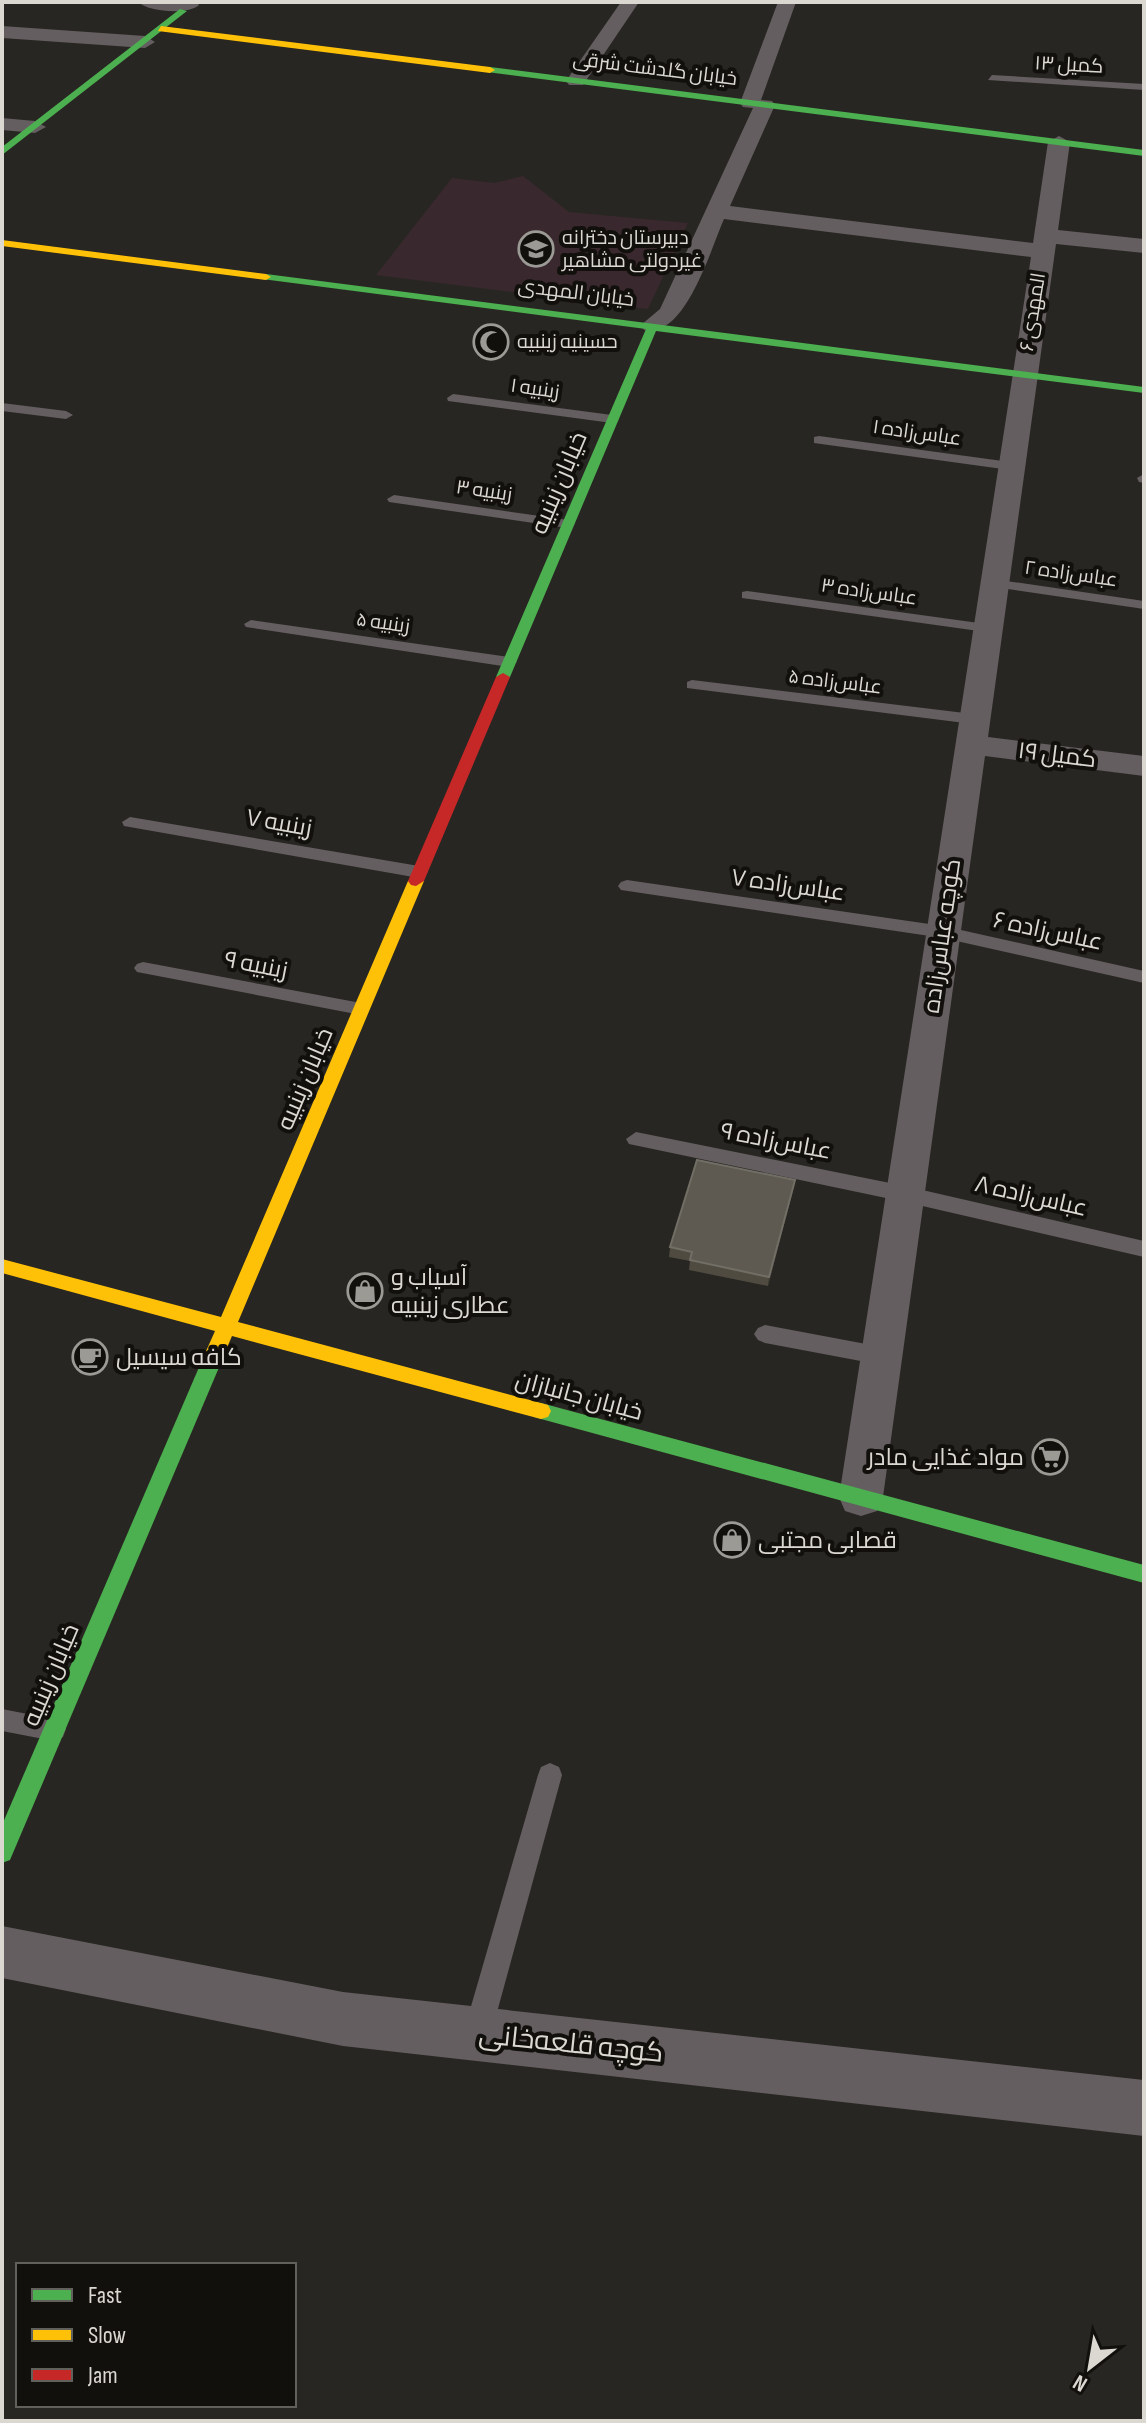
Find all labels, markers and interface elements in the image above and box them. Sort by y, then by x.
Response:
street label: خیابان گلدشت شرقی [572,47,738,91]
street label: کمیل ۱۳ [1034,51,1104,79]
place label: دبیرستان دخترانه غیردولتی مشاهیر [561,226,702,273]
school or university icon: دبیرستان دخترانه غیردولتی مشاهیر [517,230,555,268]
street label: المهدی ۶ [1015,271,1051,353]
street label: خیابان المهدی [517,274,635,312]
mosque icon: حسینیه زینبیه [472,323,510,361]
place label: حسینیه زینبیه [517,330,617,354]
street label: زینبیه ۱ [509,374,561,404]
street label: عباس‌زاده ۱ [871,415,963,451]
street label: خیابان زینبیه [524,427,594,539]
street label: زینبیه ۳ [454,475,514,507]
street label: عباس‌زاده ۲ [1023,556,1119,592]
street label: عباس‌زاده ۳ [820,573,918,611]
street label: زینبیه ۵ [355,607,411,639]
street label: عباس‌زاده ۵ [787,664,883,700]
street label: کمیل ۱۹ [1016,736,1098,774]
street label: زینبیه ۷ [244,803,314,843]
street label: کوچه عباس‌زاده [917,857,968,1015]
street label: عباس‌زاده ۷ [729,863,847,907]
street label: عباس‌زاده ۶ [991,905,1105,957]
street label: زینبیه ۹ [222,945,290,985]
street label: خیابان زینبیه [270,1023,340,1135]
street label: عباس‌زاده ۹ [718,1116,834,1166]
street label: عباس‌زاده ۸ [972,1169,1090,1223]
place label: آسیاب و عطاری زینبیه [391,1263,510,1320]
shop icon: آسیاب و عطاری زینبیه [346,1272,384,1310]
cafe icon: کافه سیسیل [71,1338,109,1376]
place label: کافه سیسیل [116,1343,242,1372]
street label: خیابان جانبازان [512,1365,646,1427]
supermarket icon: مواد غذایی مادر [1031,1438,1069,1476]
place label: مواد غذایی مادر [866,1443,1024,1472]
shop icon: قصابی مجتبی [713,1521,751,1559]
place label: قصابی مجتبی [758,1526,897,1555]
street label: خیابان زینبیه [16,1619,86,1731]
street label: کوچه قلعه‌خانی [477,2018,665,2071]
legend [16,2263,296,2407]
text: Fast [88,2281,122,2310]
text: Slow [88,2321,126,2350]
north arrow [1050,2327,1130,2407]
text: Jam [87,2361,118,2390]
text: N [1068,2368,1092,2397]

